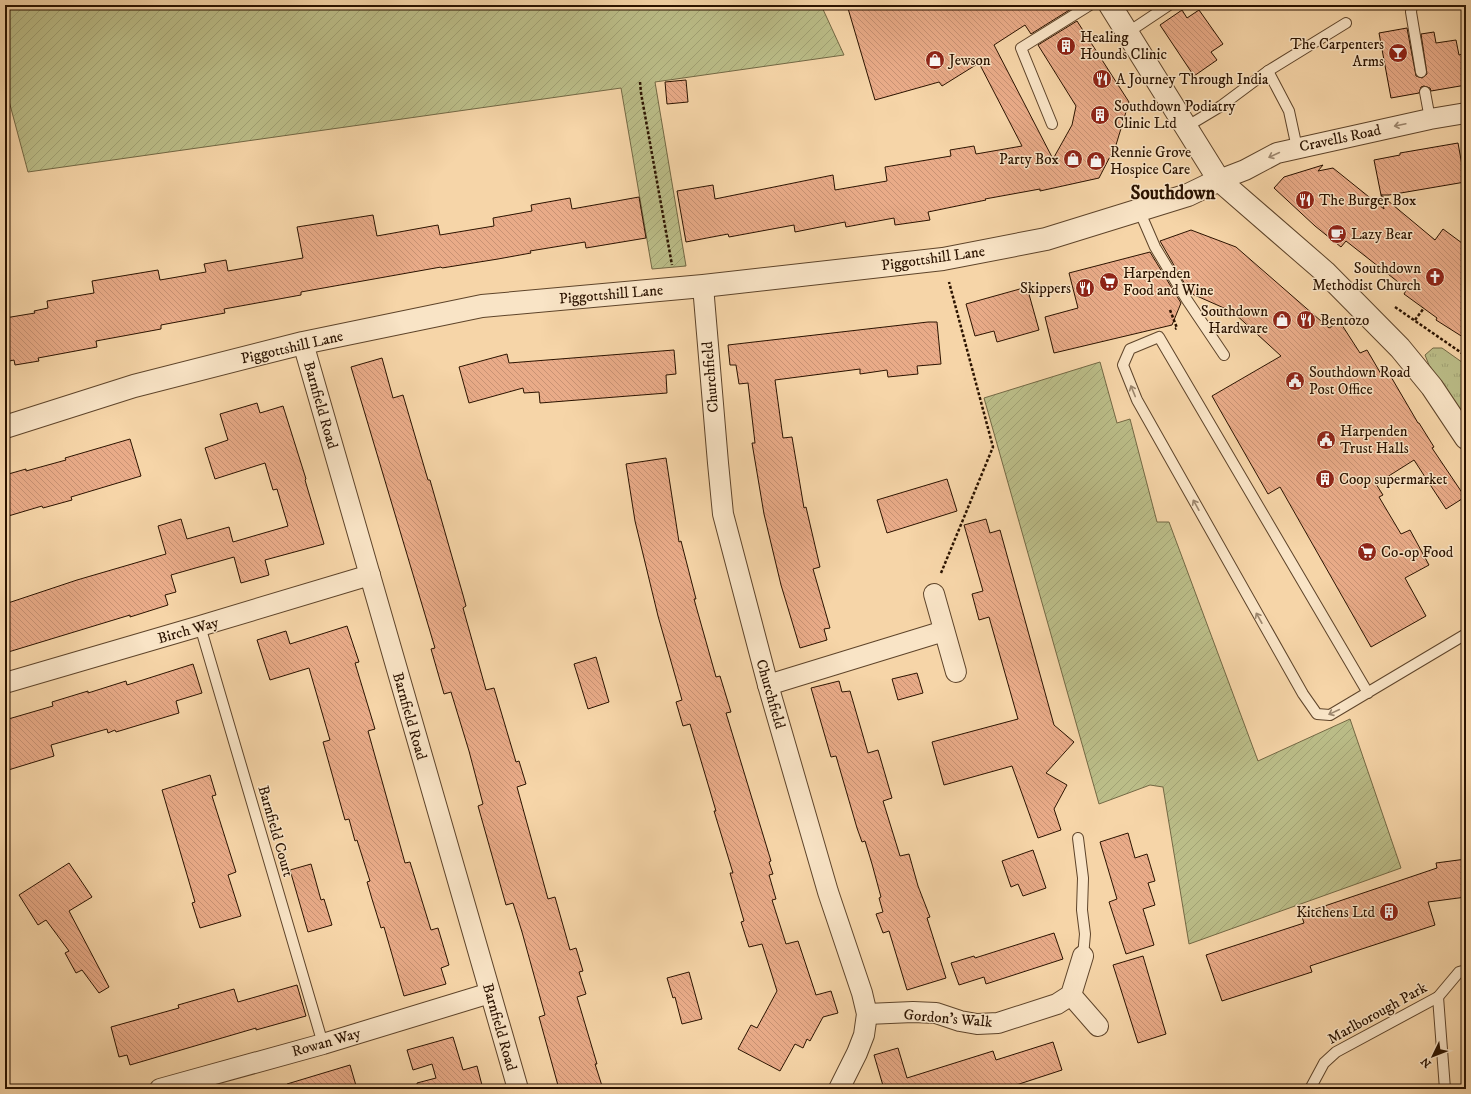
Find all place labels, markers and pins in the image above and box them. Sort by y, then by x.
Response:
place label: Healing Hounds Clinic [1080,28,1167,64]
building icon: Healing Hounds Clinic [1055,35,1077,57]
place label: The Carpenters Arms [1290,35,1384,71]
bar icon: The Carpenters Arms [1387,42,1409,64]
shop icon: Jewson [924,49,946,71]
place label: Jewson [947,51,991,70]
restaurant icon: A Journey Through India [1091,68,1113,90]
place label: A Journey Through India [1116,70,1269,89]
place label: Southdown Podiatry Clinic Ltd [1114,97,1236,133]
building icon: Southdown Podiatry Clinic Ltd [1089,104,1111,126]
place label: Rennie Grove Hospice Care [1110,143,1191,179]
shop icon: Party Box [1062,148,1084,170]
place label: Party Box [999,150,1060,169]
shop icon: Rennie Grove Hospice Care [1085,150,1107,172]
restaurant icon: The Burger Box [1294,189,1316,211]
place label: The Burger Box [1319,191,1417,210]
cafe icon: Lazy Bear [1326,223,1348,245]
place label: Lazy Bear [1351,225,1413,244]
place label: Southdown Methodist Church [1312,259,1421,295]
place label: Harpenden Food and Wine [1123,264,1213,300]
church icon: Southdown Methodist Church [1424,266,1446,288]
supermarket icon: Harpenden Food and Wine [1098,271,1120,293]
restaurant icon: Skippers [1074,277,1096,299]
place label: Skippers [1020,279,1071,298]
place label: Southdown Hardware [1201,302,1268,338]
shop icon: Southdown Hardware [1271,309,1293,331]
restaurant icon: Bentozo [1295,309,1317,331]
place label: Bentozo [1320,311,1369,330]
place label: Southdown Road Post Office [1309,363,1411,399]
public building icon: Southdown Road Post Office [1284,370,1306,392]
place label: Harpenden Trust Halls [1340,422,1409,458]
public building icon: Harpenden Trust Halls [1315,429,1337,451]
building icon: Coop supermarket [1314,468,1336,490]
place label: Coop supermarket [1339,470,1448,489]
supermarket icon: Co-op Food [1356,541,1378,563]
place label: Co-op Food [1381,543,1454,562]
building icon: Kitchens Ltd [1378,901,1400,923]
place label: Kitchens Ltd [1296,903,1376,922]

